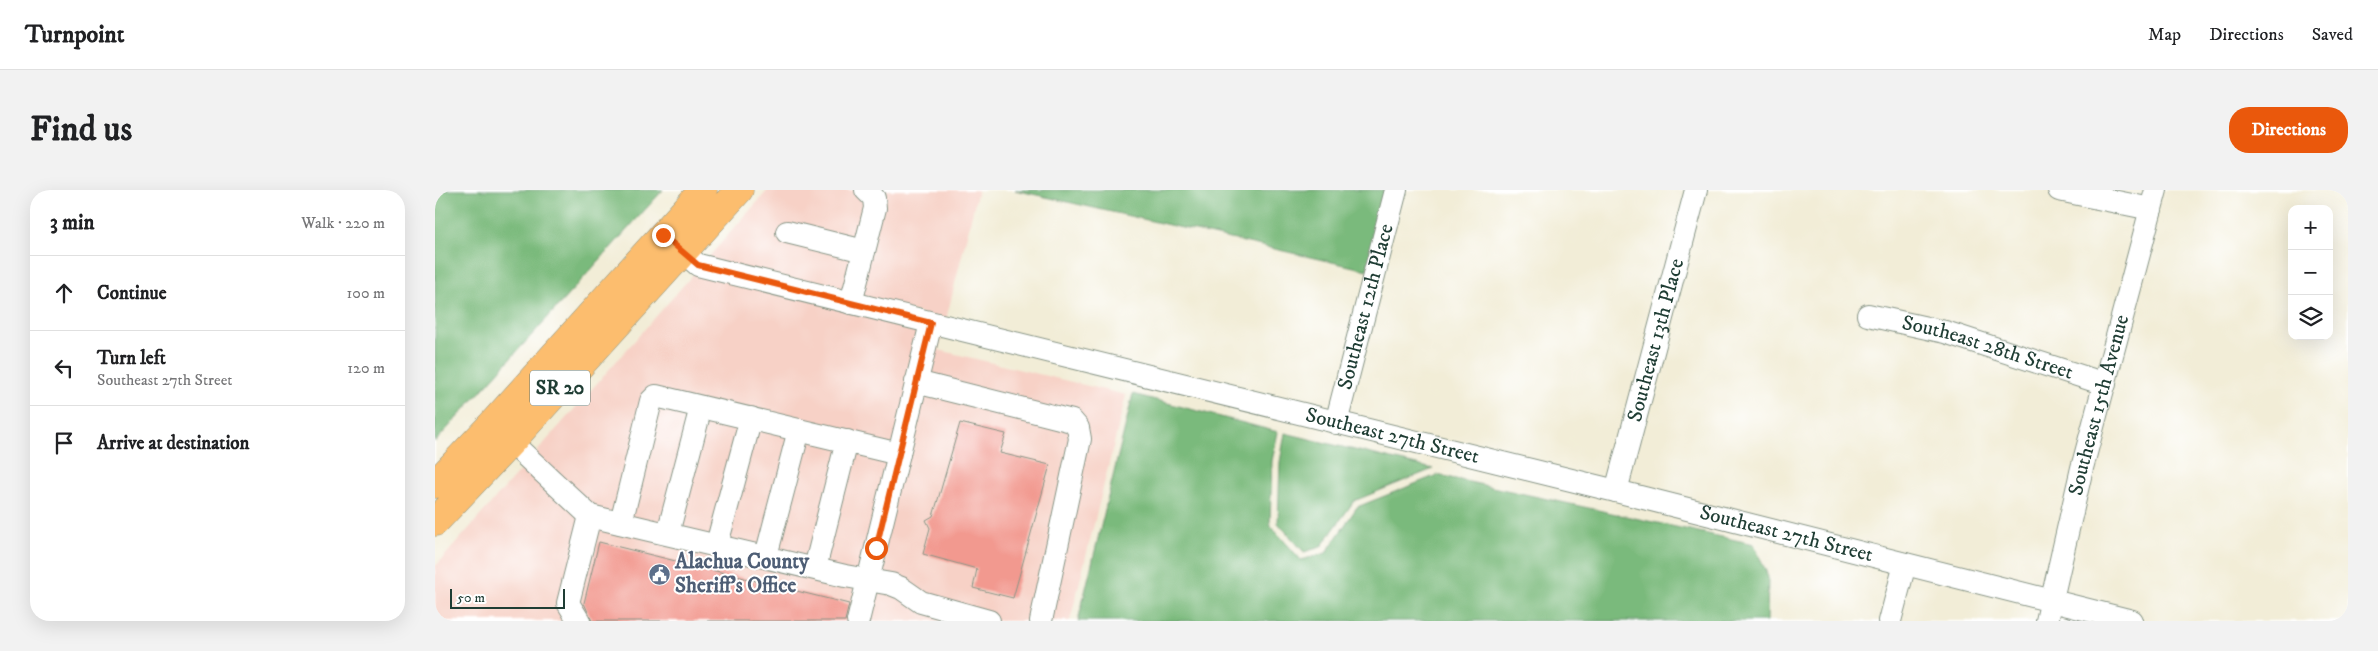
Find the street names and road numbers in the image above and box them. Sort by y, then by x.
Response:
street label: Southeast 12th Place [1332,221,1400,393]
street label: Southeast 13th Place [1622,255,1690,425]
street label: Southeast 28th Street [1899,310,2077,386]
street label: Southeast 15th Avenue [2063,312,2135,498]
road number: SR 20 [530,370,590,406]
street label: Southeast 27th Street [1303,402,1482,470]
street label: Southeast 27th Street [1697,500,1876,568]

